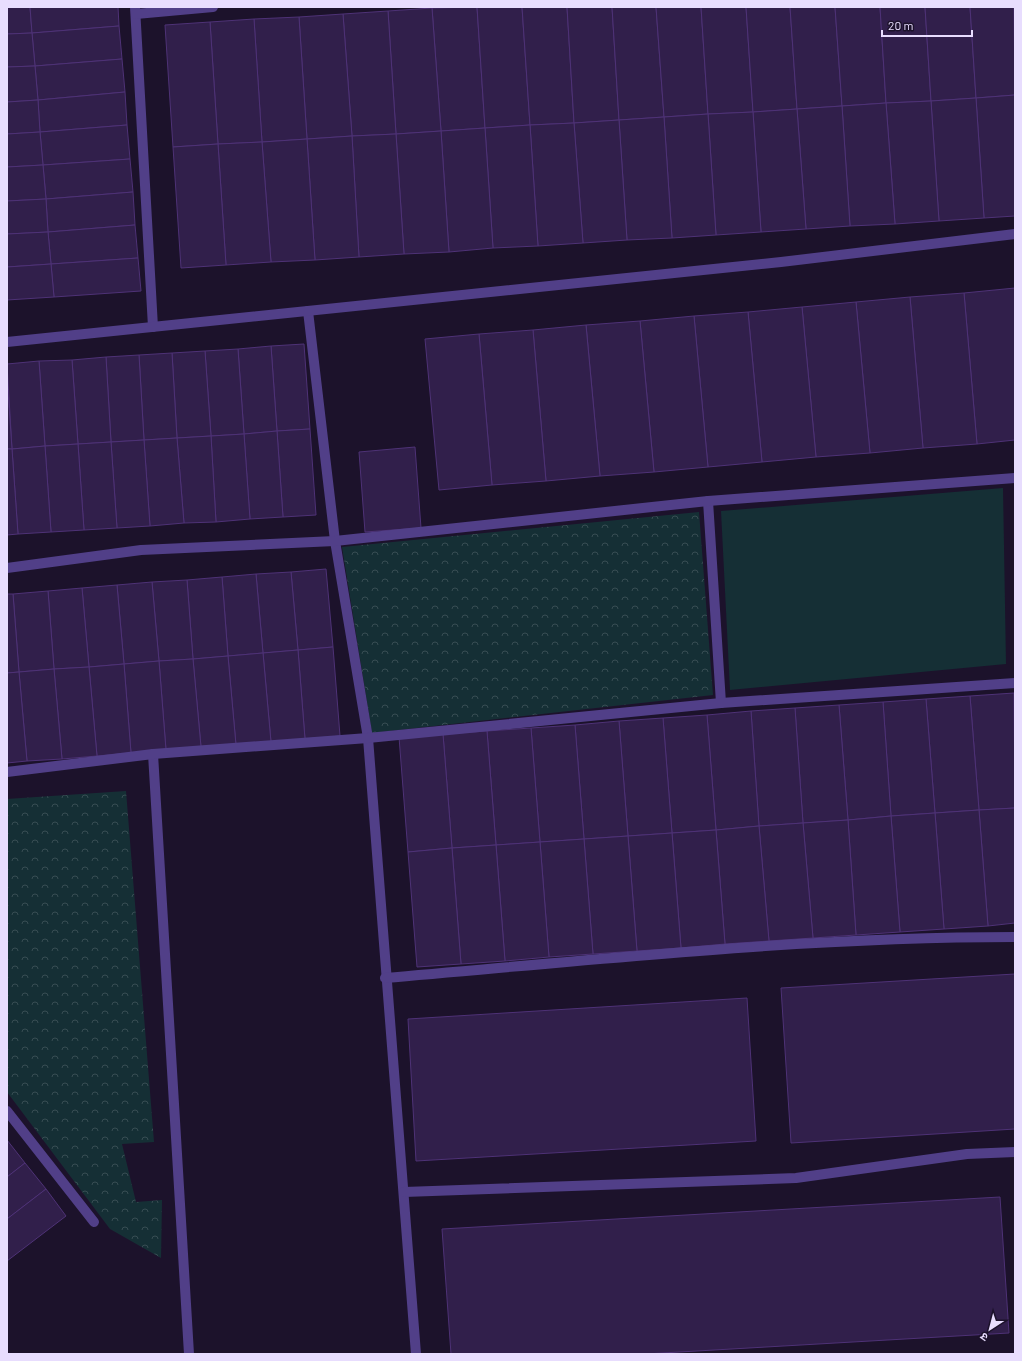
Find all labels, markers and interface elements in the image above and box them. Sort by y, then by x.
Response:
scale bar [882,12,972,38]
text: 20 m [888,18,914,32]
north arrow [970,1309,1010,1349]
text: उ [977,1330,990,1345]

